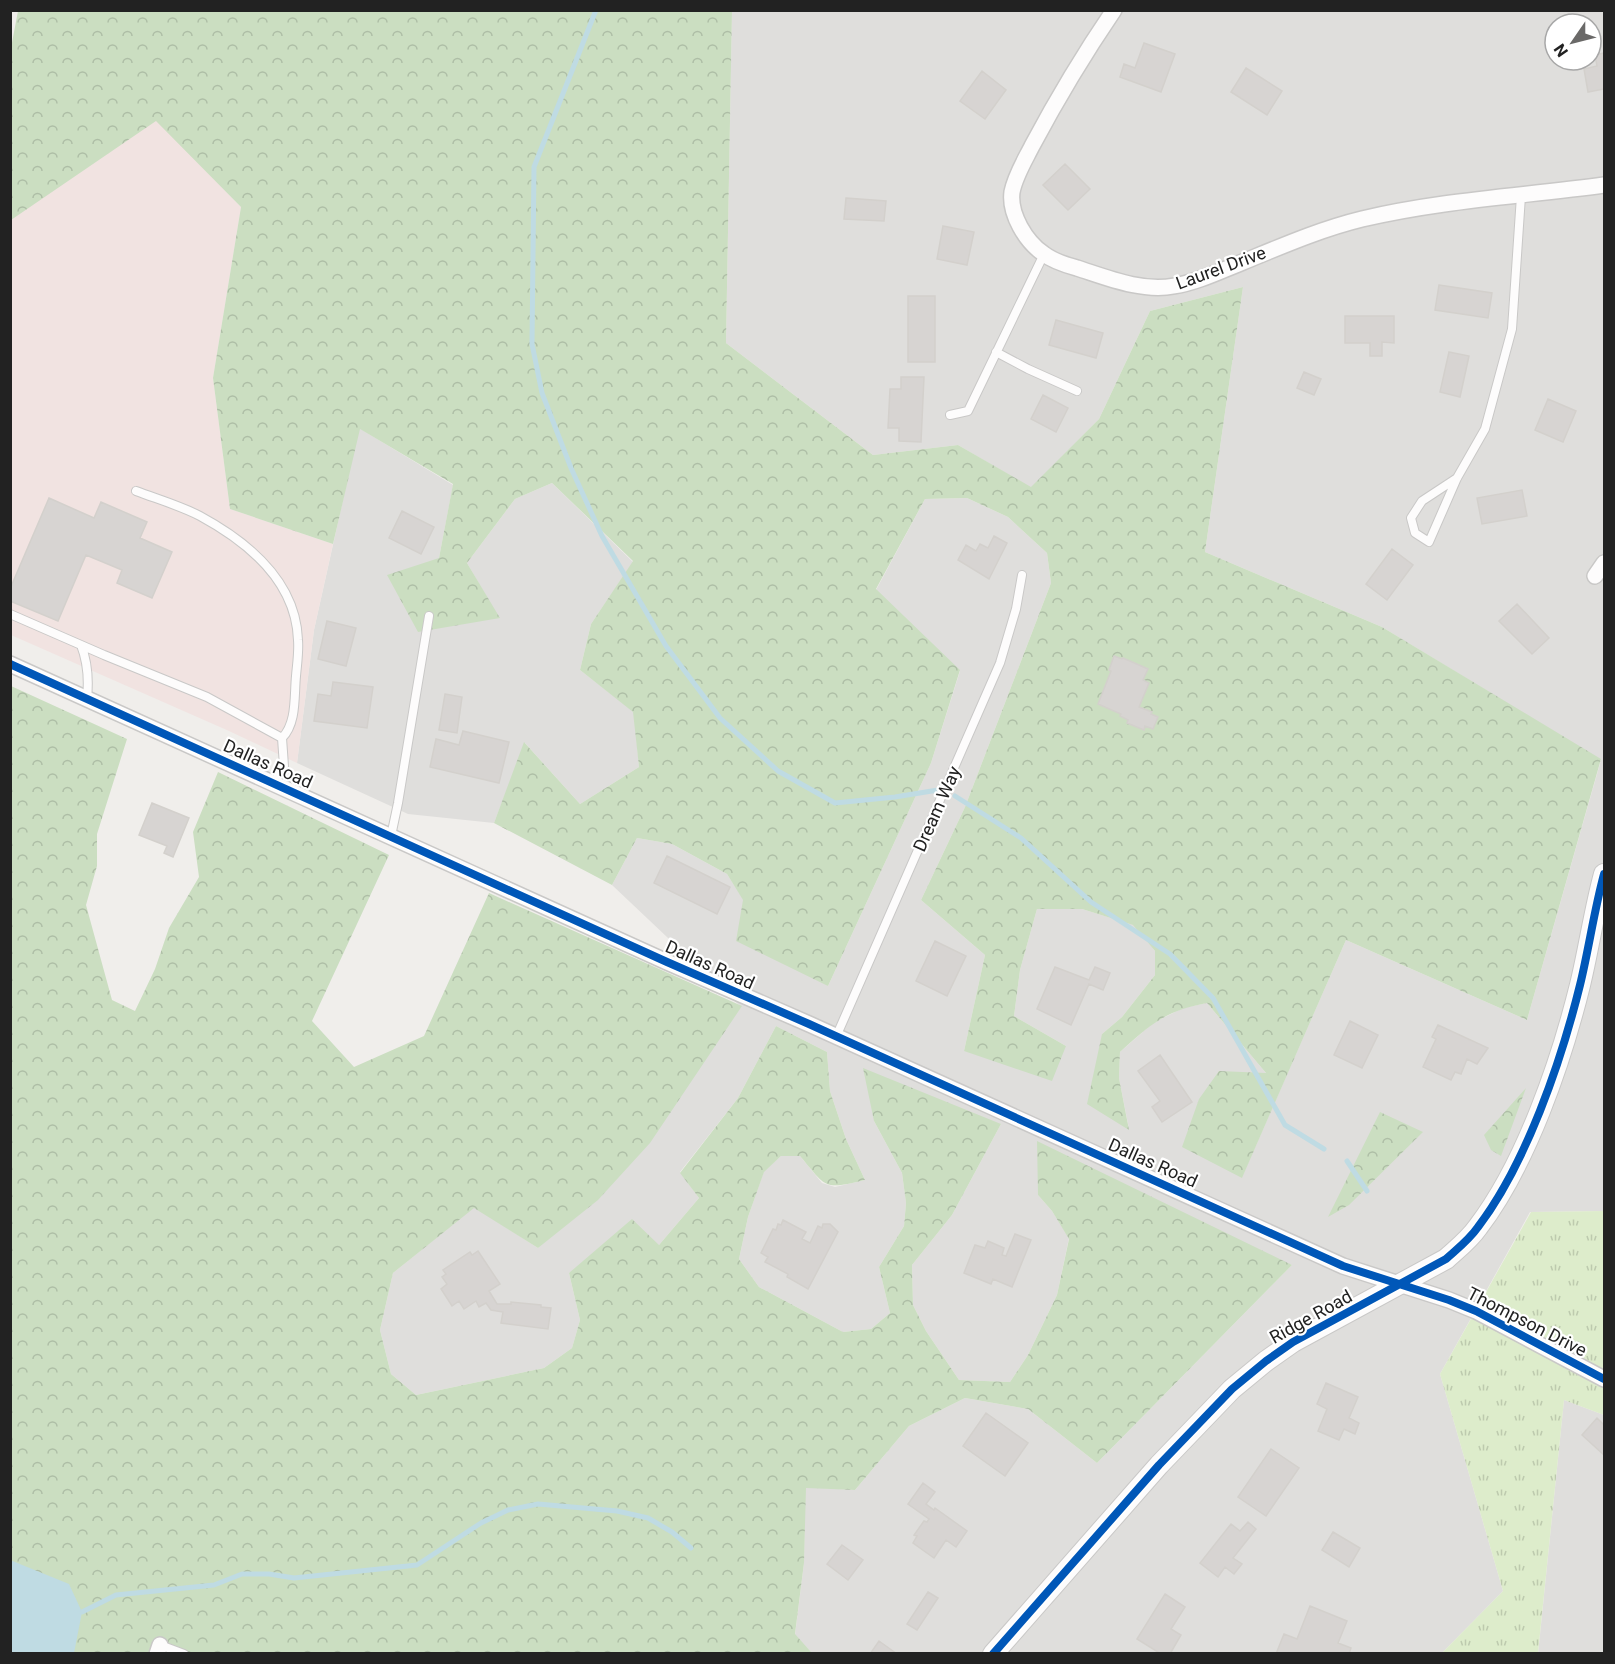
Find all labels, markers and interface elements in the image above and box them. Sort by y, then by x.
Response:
north arrow [1543,12,1603,72]
text: N [1550,40,1572,60]
street label: Laurel Drive [1173,242,1269,294]
street label: Dallas Road [220,735,316,792]
street label: Dream Way [908,762,965,855]
street label: Dallas Road [662,936,758,993]
street label: Dallas Road [1105,1134,1201,1191]
street label: Thompson Drive [1464,1282,1590,1361]
street label: Ridge Road [1266,1285,1356,1348]

